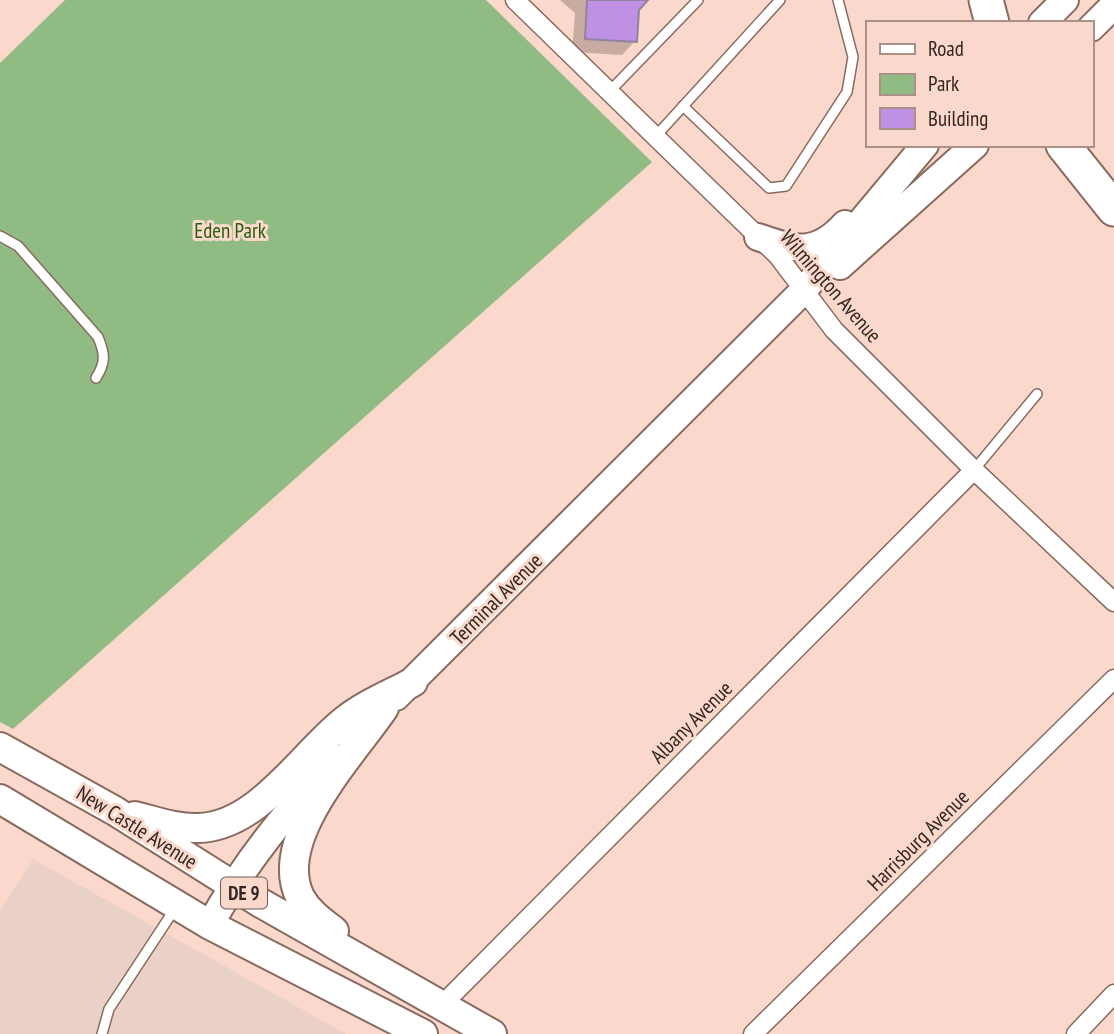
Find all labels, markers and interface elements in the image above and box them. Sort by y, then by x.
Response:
legend [866,21,1093,147]
text: Road [928,35,964,62]
text: Park [928,70,959,97]
text: Building [928,105,988,132]
park label: Eden Park [194,217,266,244]
street label: Wilmington Avenue [775,224,887,348]
street label: Terminal Avenue [444,547,548,651]
street label: Albany Avenue [644,675,738,769]
street label: New Castle Avenue [72,779,202,875]
street label: Harrisburg Avenue [861,783,975,897]
road number: DE 9 [221,878,267,908]

